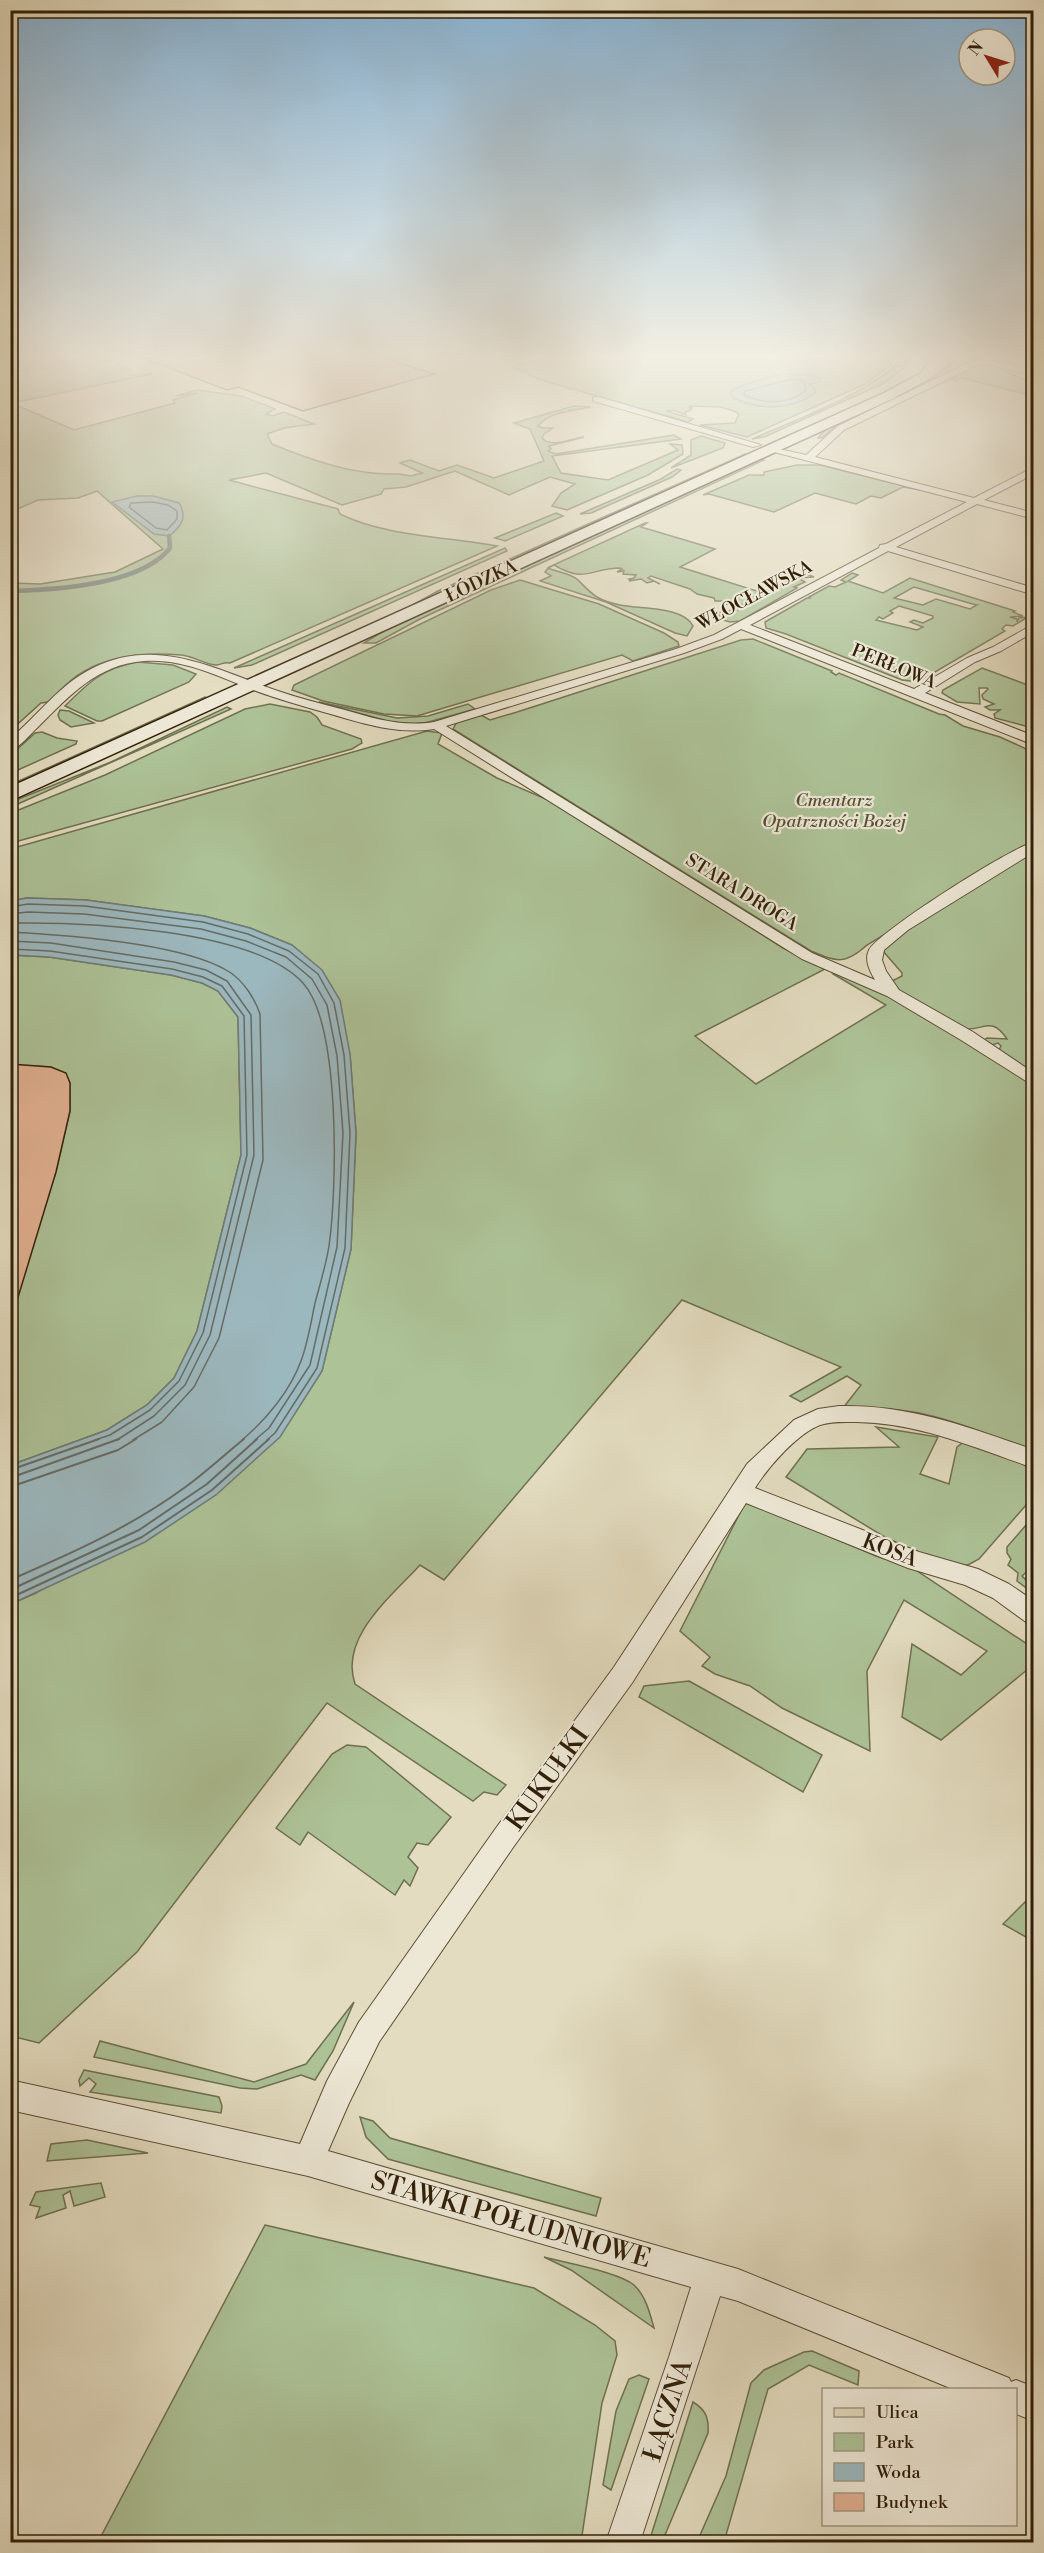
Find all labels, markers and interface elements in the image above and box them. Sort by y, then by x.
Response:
north arrow [957,27,1017,87]
text: N [964,37,988,60]
street label: ŁÓDZKA [442,555,521,608]
street label: WŁOCŁAWSKA [691,555,817,636]
street label: PERŁOWA [848,639,940,694]
park label: Cmentarz Opatrzności Bożej [762,789,907,833]
street label: STARA DROGA [681,849,803,936]
street label: KOSA [858,1529,922,1574]
street label: KUKUŁKI [499,1720,596,1837]
street label: STAWKI POŁUDNIOWE [367,2165,654,2275]
street label: ŁĄCZNA [636,2354,700,2466]
legend [822,2388,1017,2526]
text: Ulica [876,2401,920,2424]
text: Park [876,2431,915,2454]
text: Woda [875,2461,921,2484]
text: Budynek [875,2491,949,2514]

